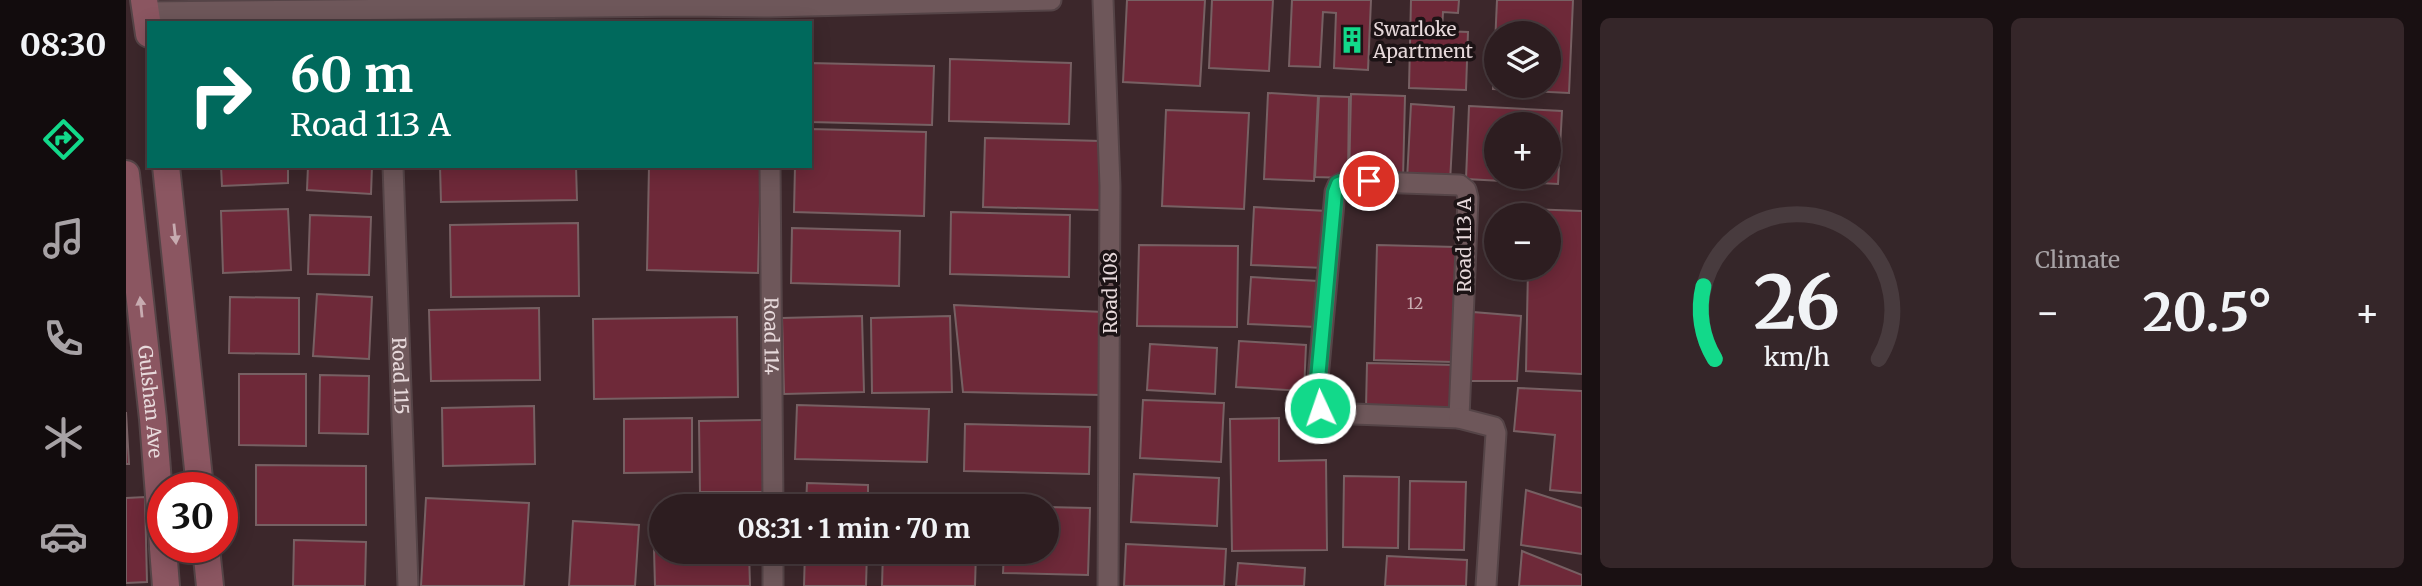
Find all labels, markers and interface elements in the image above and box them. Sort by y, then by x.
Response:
place label: Swarloke Apartment [1372,17,1473,63]
map controls [1484,21,1561,280]
button: layers [1484,21,1561,98]
text: 08:30 [20,25,106,65]
building icon: Swarloke Apartment [1337,25,1367,55]
text: 60 m [290,44,413,105]
icon: right [175,49,266,140]
text: Road 113 A [290,105,451,145]
button: + [1484,112,1561,189]
icon: directions [39,115,88,164]
pin [1339,151,1399,211]
icon: arrive [1350,162,1388,200]
street label: Road 113 A [1452,197,1476,293]
button: − [1484,203,1561,280]
icon: music [39,214,88,263]
one-way arrow [169,223,180,245]
text: Climate [2035,245,2120,274]
street label: Road 108 [1098,252,1122,334]
text: 26 [1753,257,1840,349]
text: 20.5° [2143,280,2272,345]
text: − [2035,289,2060,336]
text: + [2355,289,2380,336]
house number: 12 [1407,293,1423,313]
one-way arrow [135,296,146,318]
street label: Road 114 [759,297,784,375]
icon: phone [39,314,88,363]
street label: Road 115 [387,337,414,415]
text: km/h [1763,341,1830,373]
street label: Gulshan Ave [133,344,168,459]
position arrow [1283,371,1357,445]
icon: climate [39,413,88,462]
speed limit sign: 30 [147,472,238,563]
icon: car [39,512,88,561]
text: 08:31 · 1 min · 70 m [738,512,970,545]

